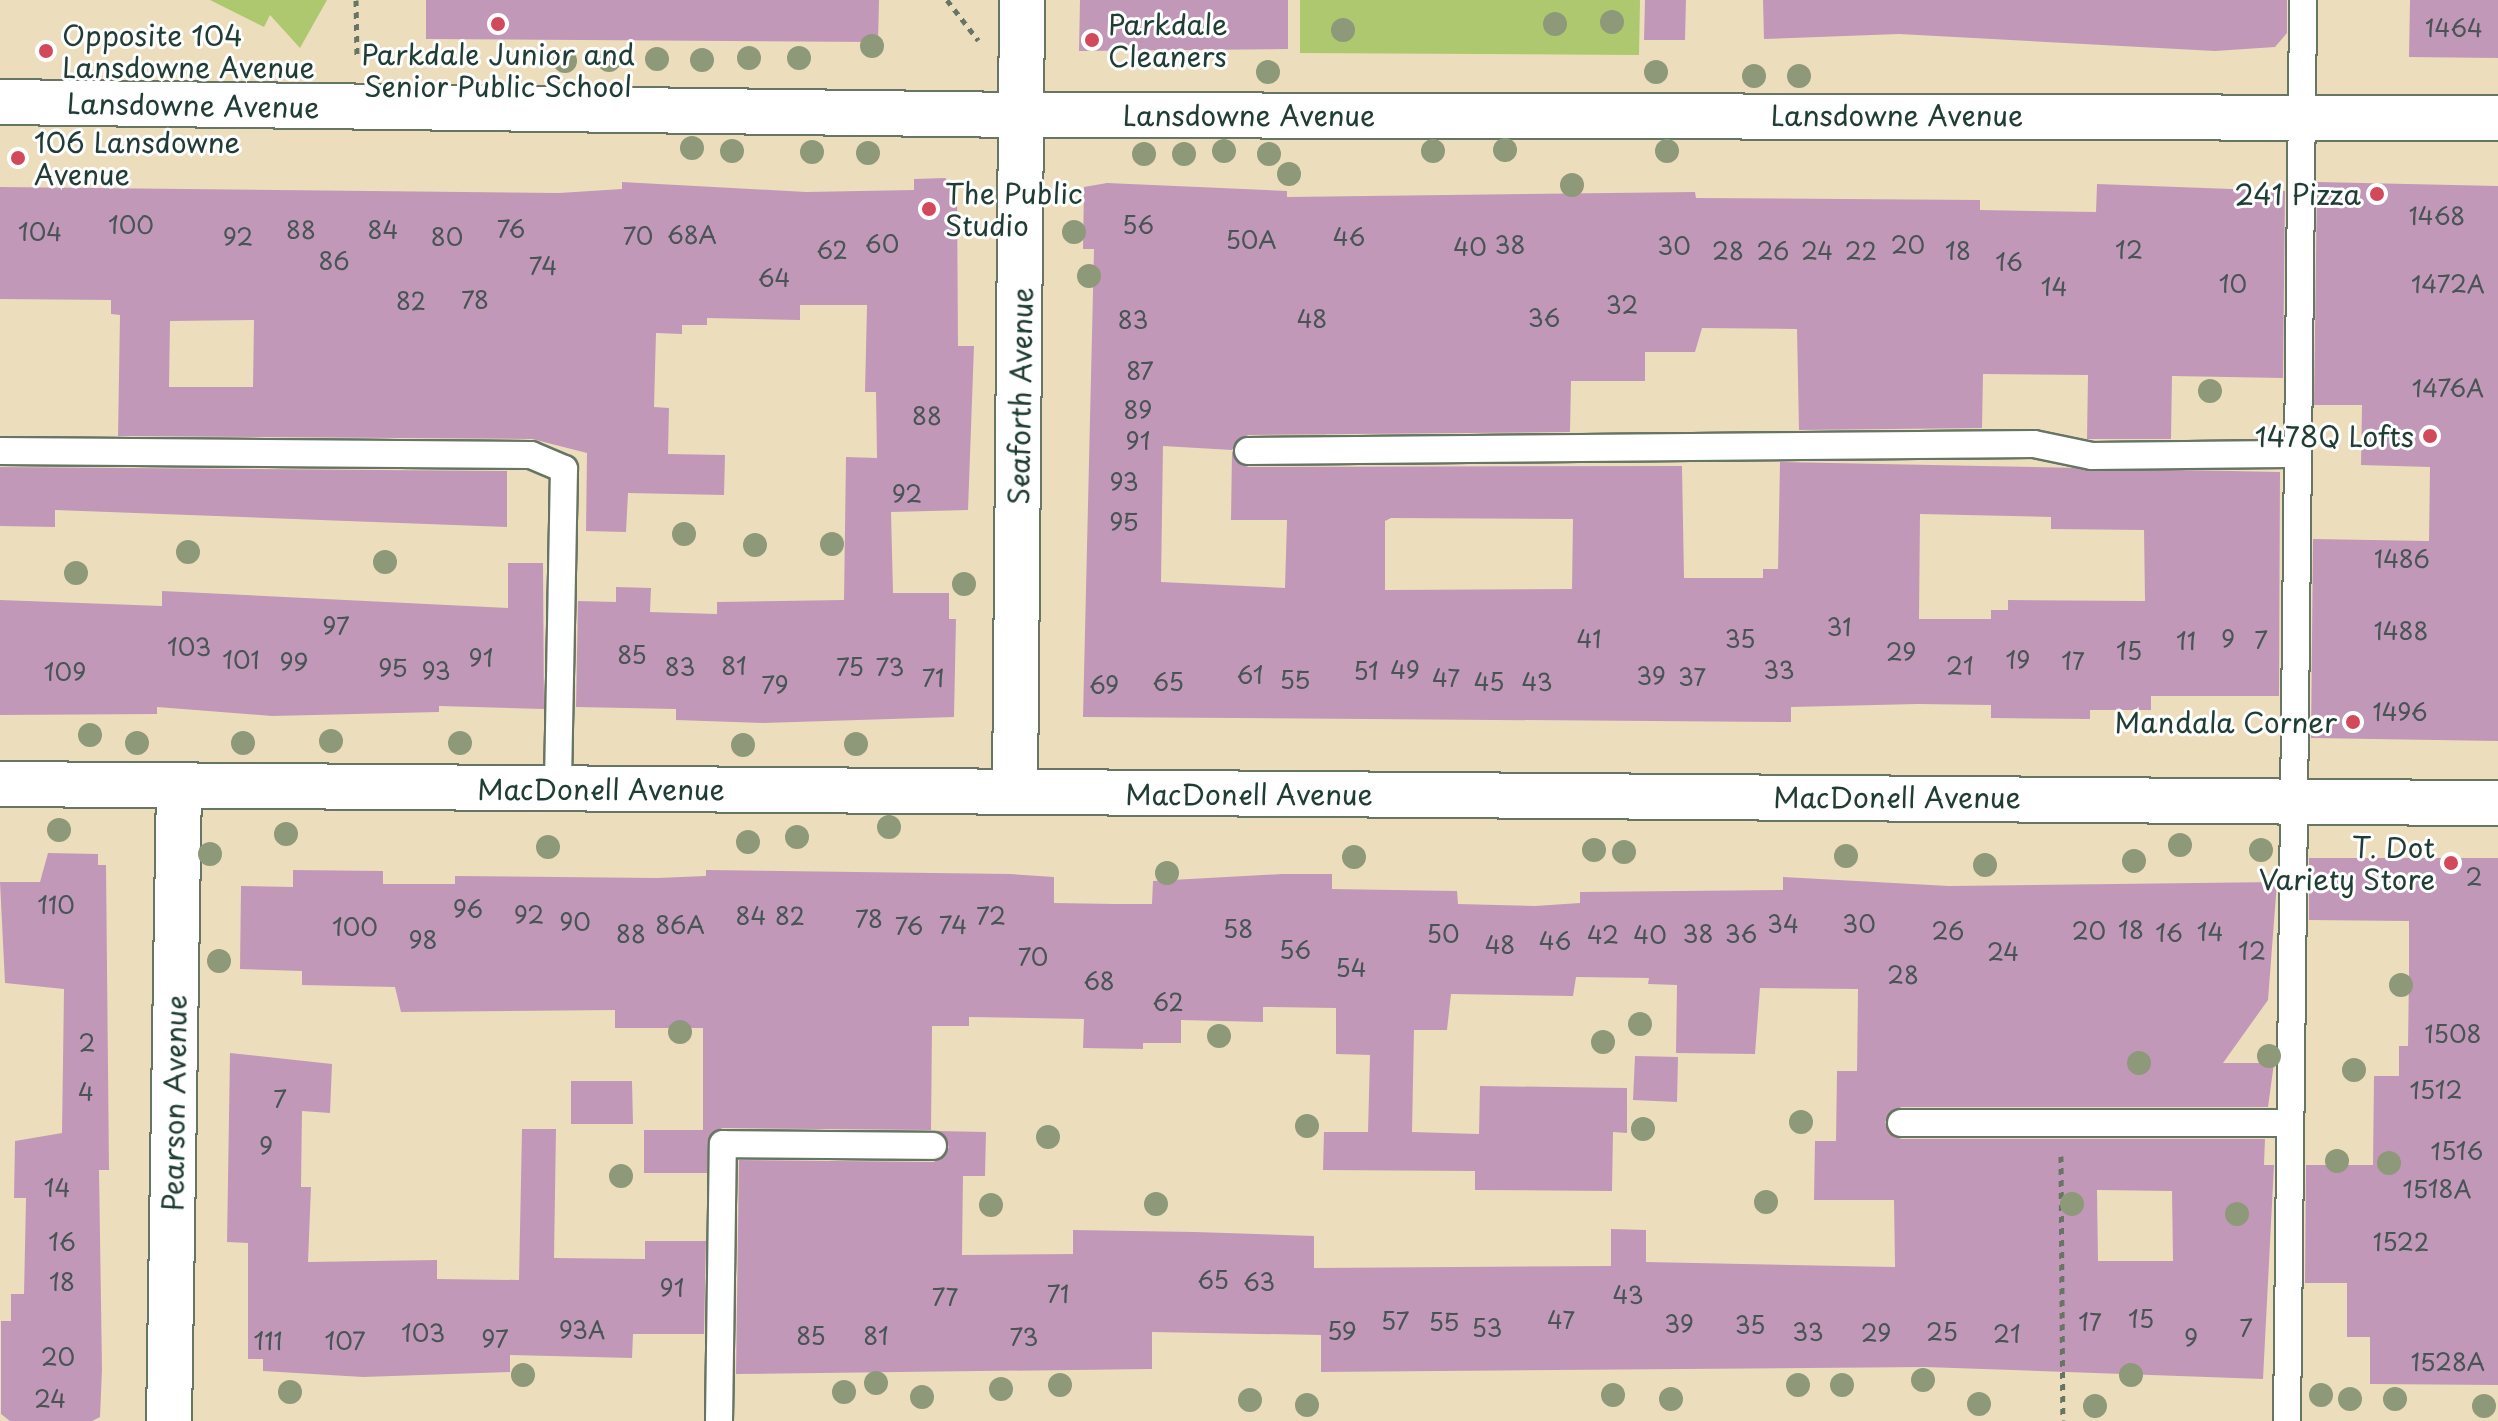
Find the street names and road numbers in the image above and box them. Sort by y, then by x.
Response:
street label: Lansdowne Avenue [67,86,319,124]
street label: Lansdowne Avenue [1123,98,1375,132]
street label: Lansdowne Avenue [1771,98,2023,132]
street label: Seaforth Avenue [1001,286,1039,506]
street label: MacDonell Avenue [477,772,725,806]
street label: MacDonell Avenue [1125,777,1373,811]
street label: MacDonell Avenue [1773,780,2021,814]
street label: Pearson Avenue [155,996,193,1210]

